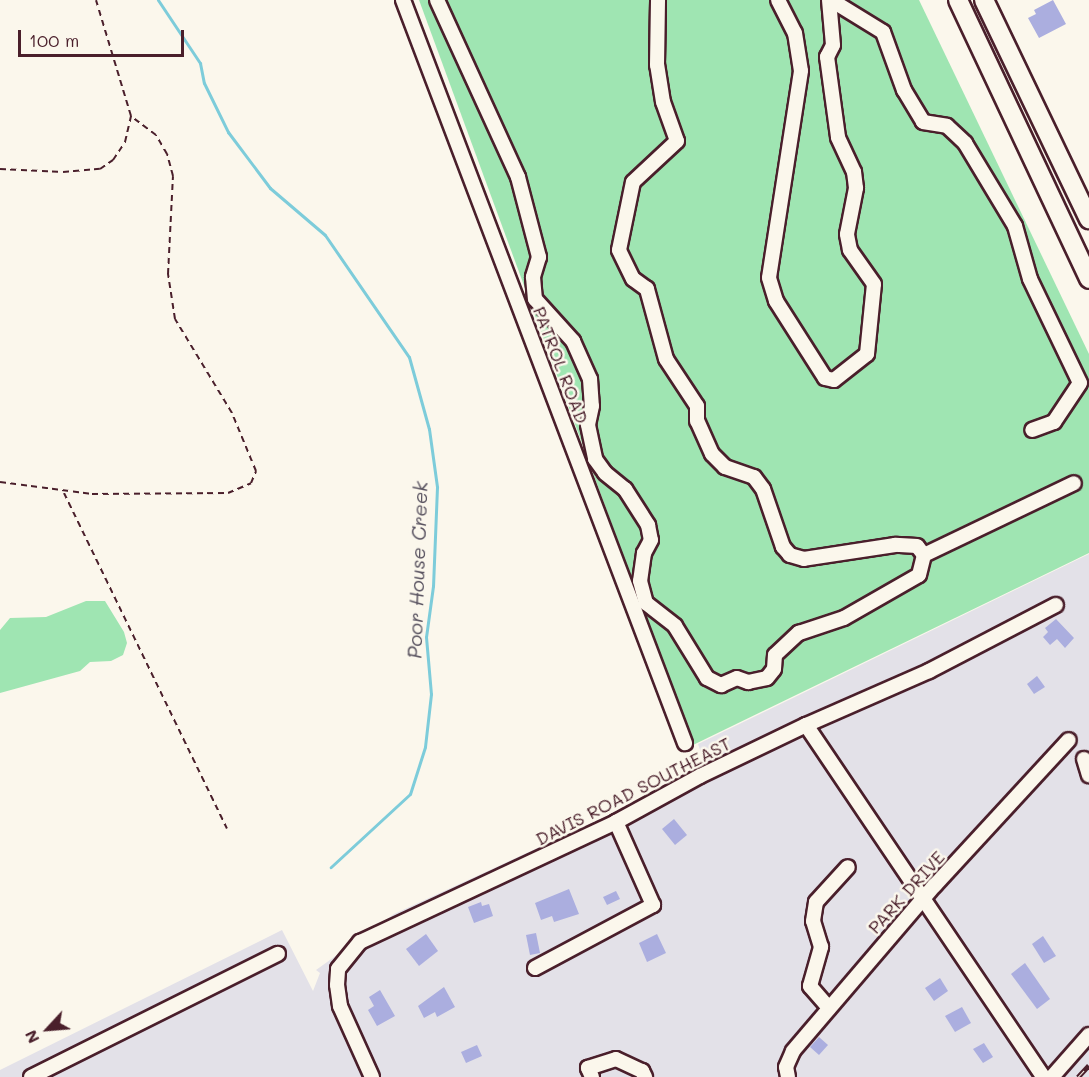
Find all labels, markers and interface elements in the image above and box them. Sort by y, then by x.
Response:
scale bar [21,18,188,56]
text: 100 m [29,28,79,52]
street label: PATROL ROAD [529,303,593,427]
water label: Poor House Creek [402,481,432,659]
street label: DAVIS ROAD SOUTHEAST [532,732,734,850]
street label: PARK DRIVE [863,846,949,938]
north arrow [18,999,78,1059]
text: N [19,1027,43,1047]

